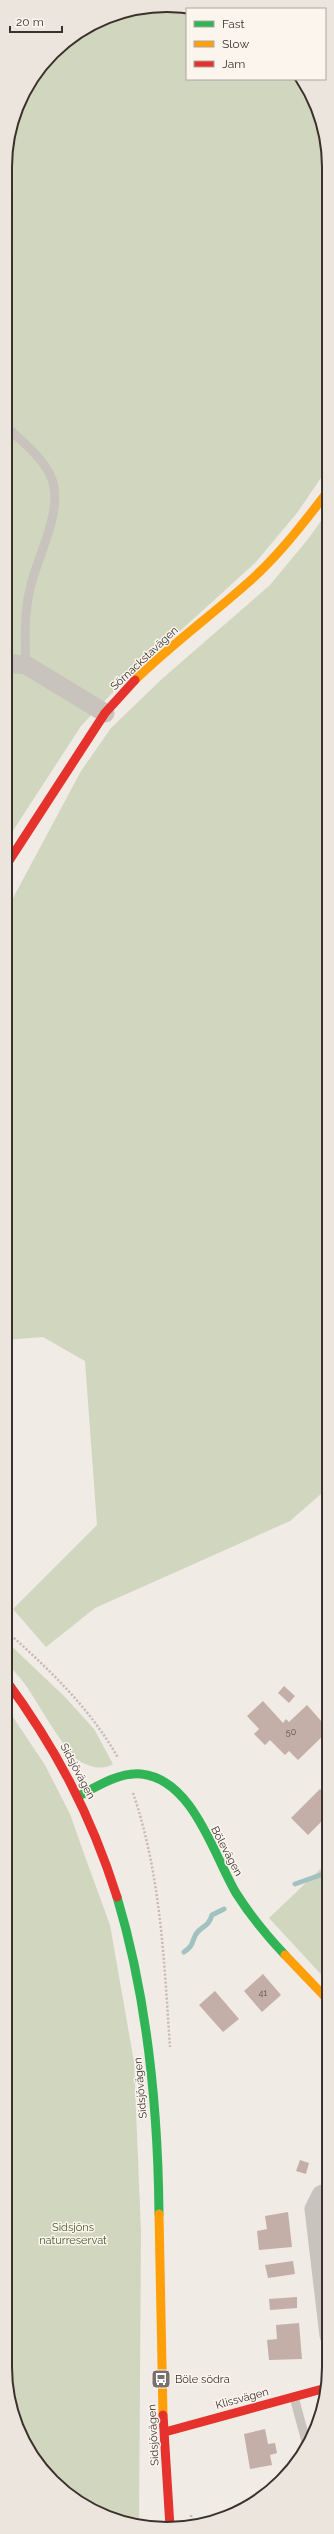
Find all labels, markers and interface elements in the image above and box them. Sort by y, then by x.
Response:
scale bar [10,8,62,34]
legend [186,8,326,80]
text: 20 m [16,15,44,29]
text: Fast [222,17,245,31]
text: Slow [222,37,249,51]
text: Jam [222,57,245,71]
street label: Sörnackstavägen [108,624,181,693]
house number: 50 [286,1727,297,1737]
street label: Sidsjövägen [57,1741,98,1801]
street label: Bölevägen [208,1824,245,1878]
house number: 41 [259,1988,268,1998]
street label: Sidsjövägen [131,2057,150,2119]
park label: Sidsjöns naturreservat [39,2221,107,2247]
bus stop icon: Böle södra [150,2368,172,2390]
place label: Böle södra [175,2373,230,2386]
street label: Klissvägen [214,2385,270,2412]
street label: Sidsjövägen [145,2404,162,2466]

